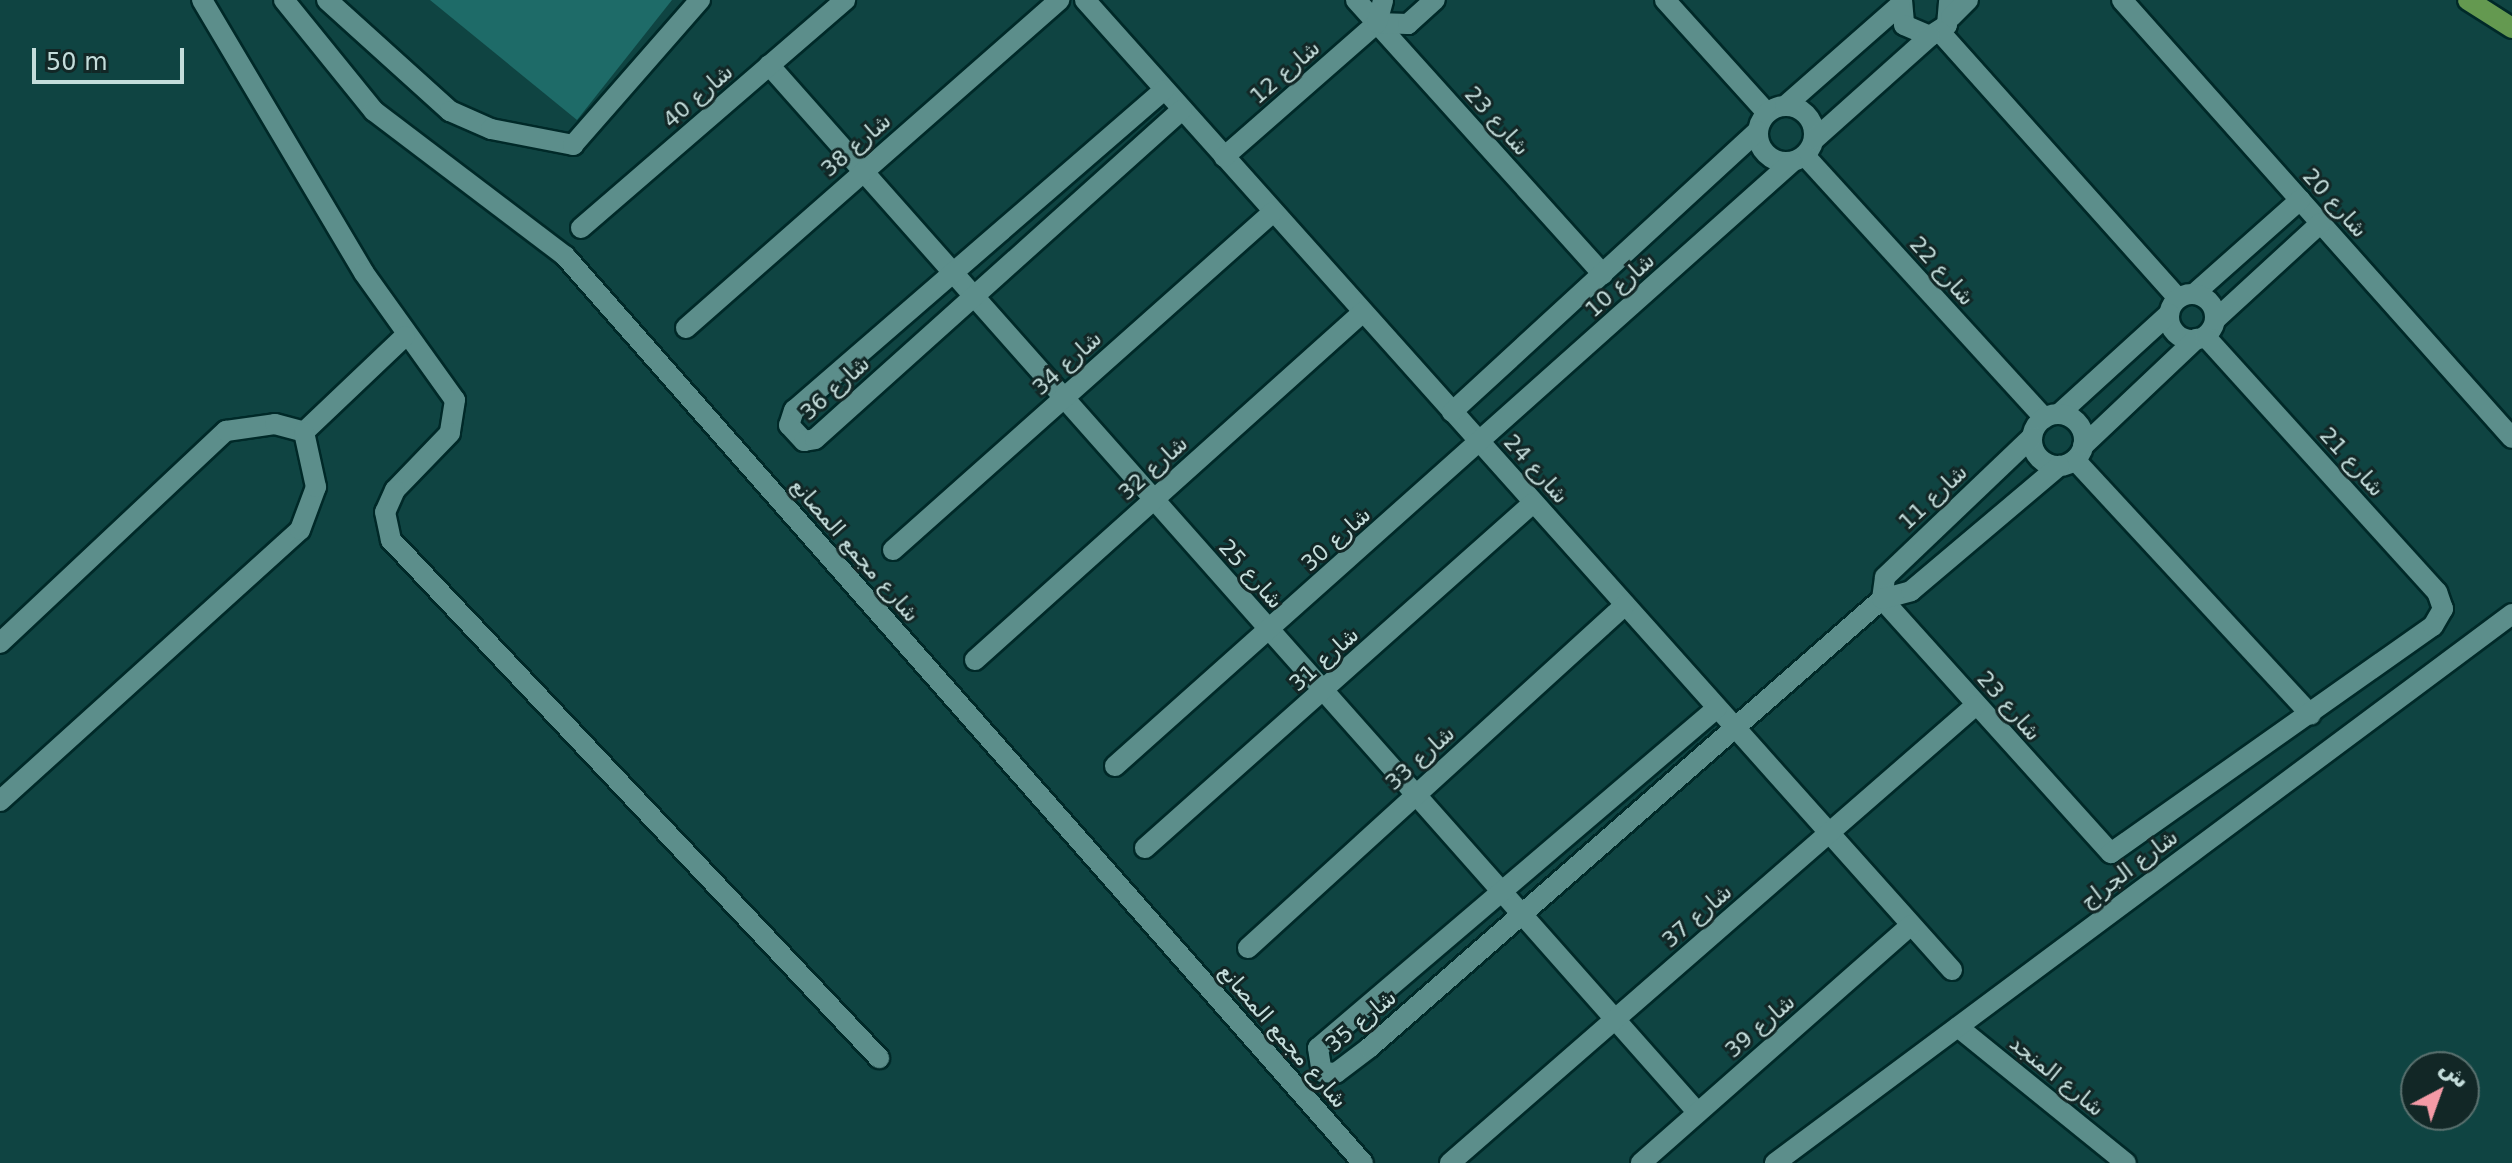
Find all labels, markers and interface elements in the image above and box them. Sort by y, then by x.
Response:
scale bar [36,32,188,82]
street label: شارع 12 [1245,35,1325,109]
text: 50 m [46,48,108,76]
street label: شارع 40 [658,59,738,133]
street label: شارع 23 [1459,81,1535,161]
street label: شارع 38 [816,108,896,182]
street label: شارع 20 [2297,163,2373,243]
street label: شارع 22 [1904,231,1980,311]
street label: شارع 10 [1580,247,1660,323]
street label: شارع 34 [1027,325,1107,401]
street label: شارع 36 [795,350,875,426]
street label: شارع 21 [2314,422,2390,502]
street label: شارع 24 [1498,429,1574,509]
street label: شارع 32 [1113,430,1193,506]
street label: شارع 11 [1893,459,1973,535]
street label: شارع مجمع المصانع [785,472,925,628]
street label: شارع 30 [1296,501,1376,577]
street label: شارع 25 [1213,534,1289,614]
street label: شارع 31 [1284,621,1364,697]
street label: شارع 23 [1972,666,2046,746]
street label: شارع 33 [1380,720,1460,796]
street label: شارع الجراج [2075,824,2183,914]
street label: شارع 37 [1657,879,1737,953]
street label: شارع مجمع المصانع [1213,958,1353,1114]
street label: شارع 35 [1320,984,1402,1058]
street label: شارع 39 [1720,989,1800,1063]
street label: شارع المنجد [2004,1030,2110,1122]
north arrow [2400,1051,2480,1131]
text: ش [2435,1055,2474,1093]

